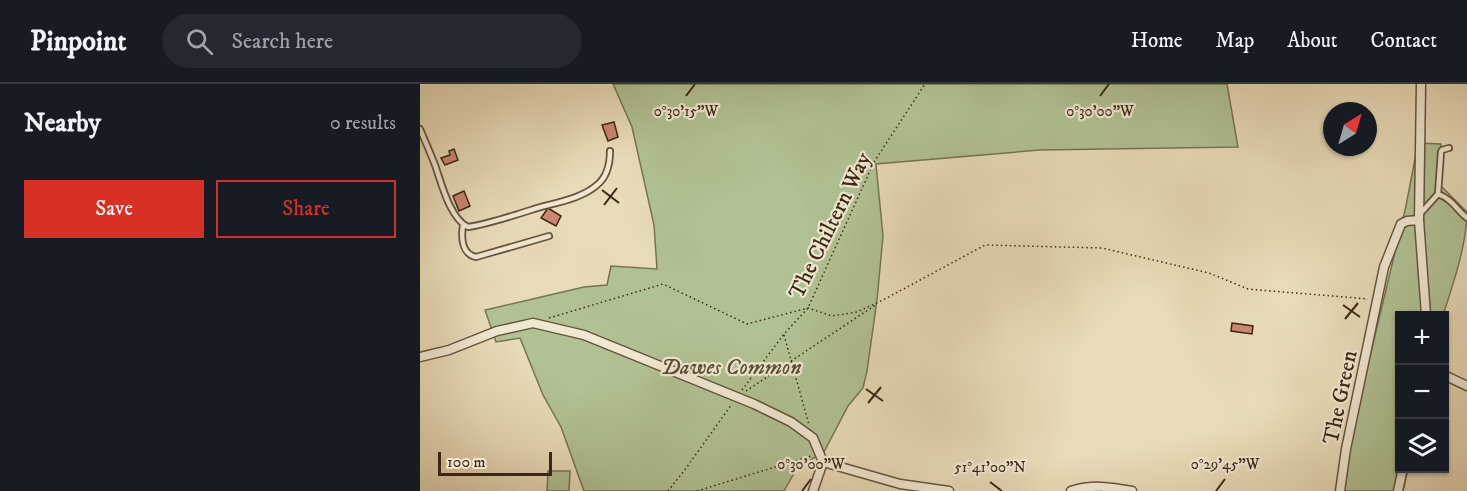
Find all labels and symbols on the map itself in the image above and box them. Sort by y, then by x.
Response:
text: 0°30'15"W [654,102,718,121]
text: 0°30'00"W [1066,102,1134,121]
north arrow [1323,102,1377,156]
street label: The Chiltern Way [783,148,878,303]
street label: The Green [1317,347,1364,447]
park label: Dawes Common [661,354,801,381]
scale bar [438,449,552,476]
text: 0°30'00"W [777,455,845,474]
text: 0°29'45"W [1191,455,1260,474]
text: 51°41'00"N [954,458,1026,477]

